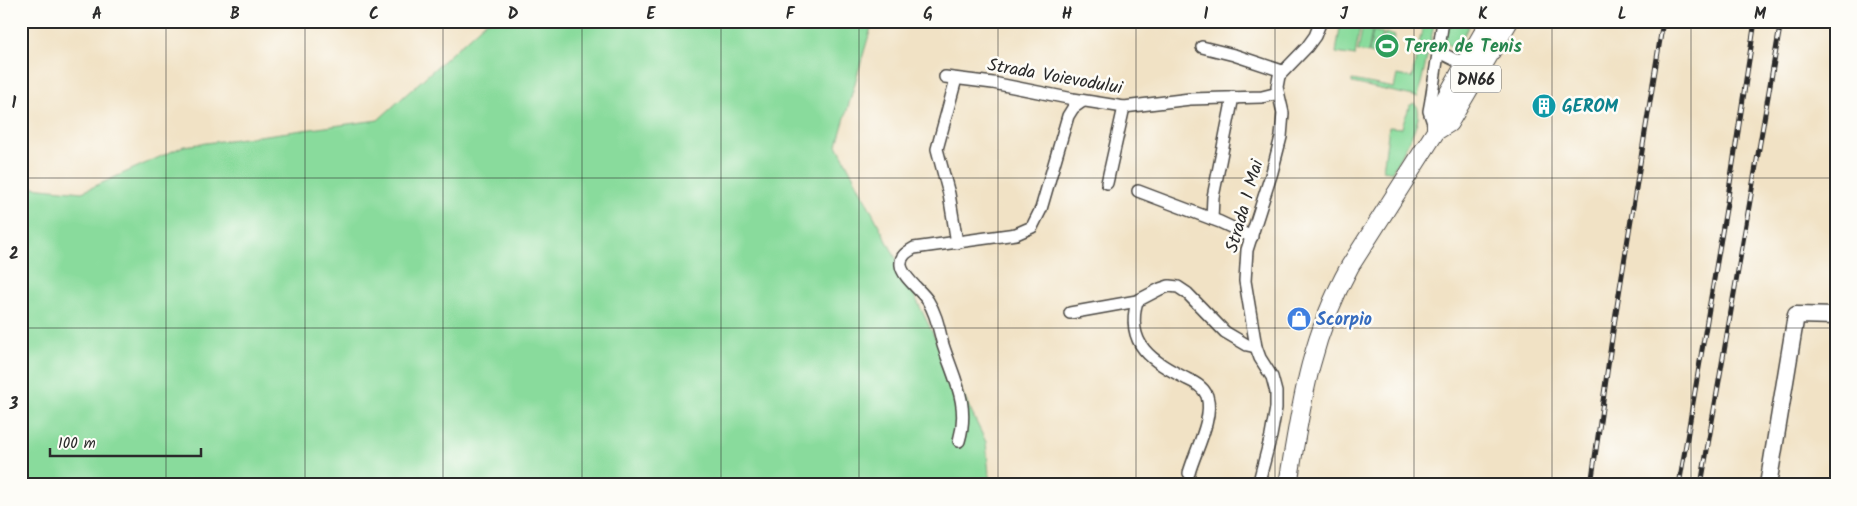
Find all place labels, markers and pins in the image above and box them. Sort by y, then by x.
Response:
sports icon: Teren de Tenis [1374,33,1400,59]
place label: Teren de Tenis [1404,33,1522,62]
building icon: GEROM [1531,93,1557,119]
place label: GEROM [1562,93,1619,122]
shop icon: Scorpio [1286,306,1312,332]
place label: Scorpio [1316,306,1372,335]

